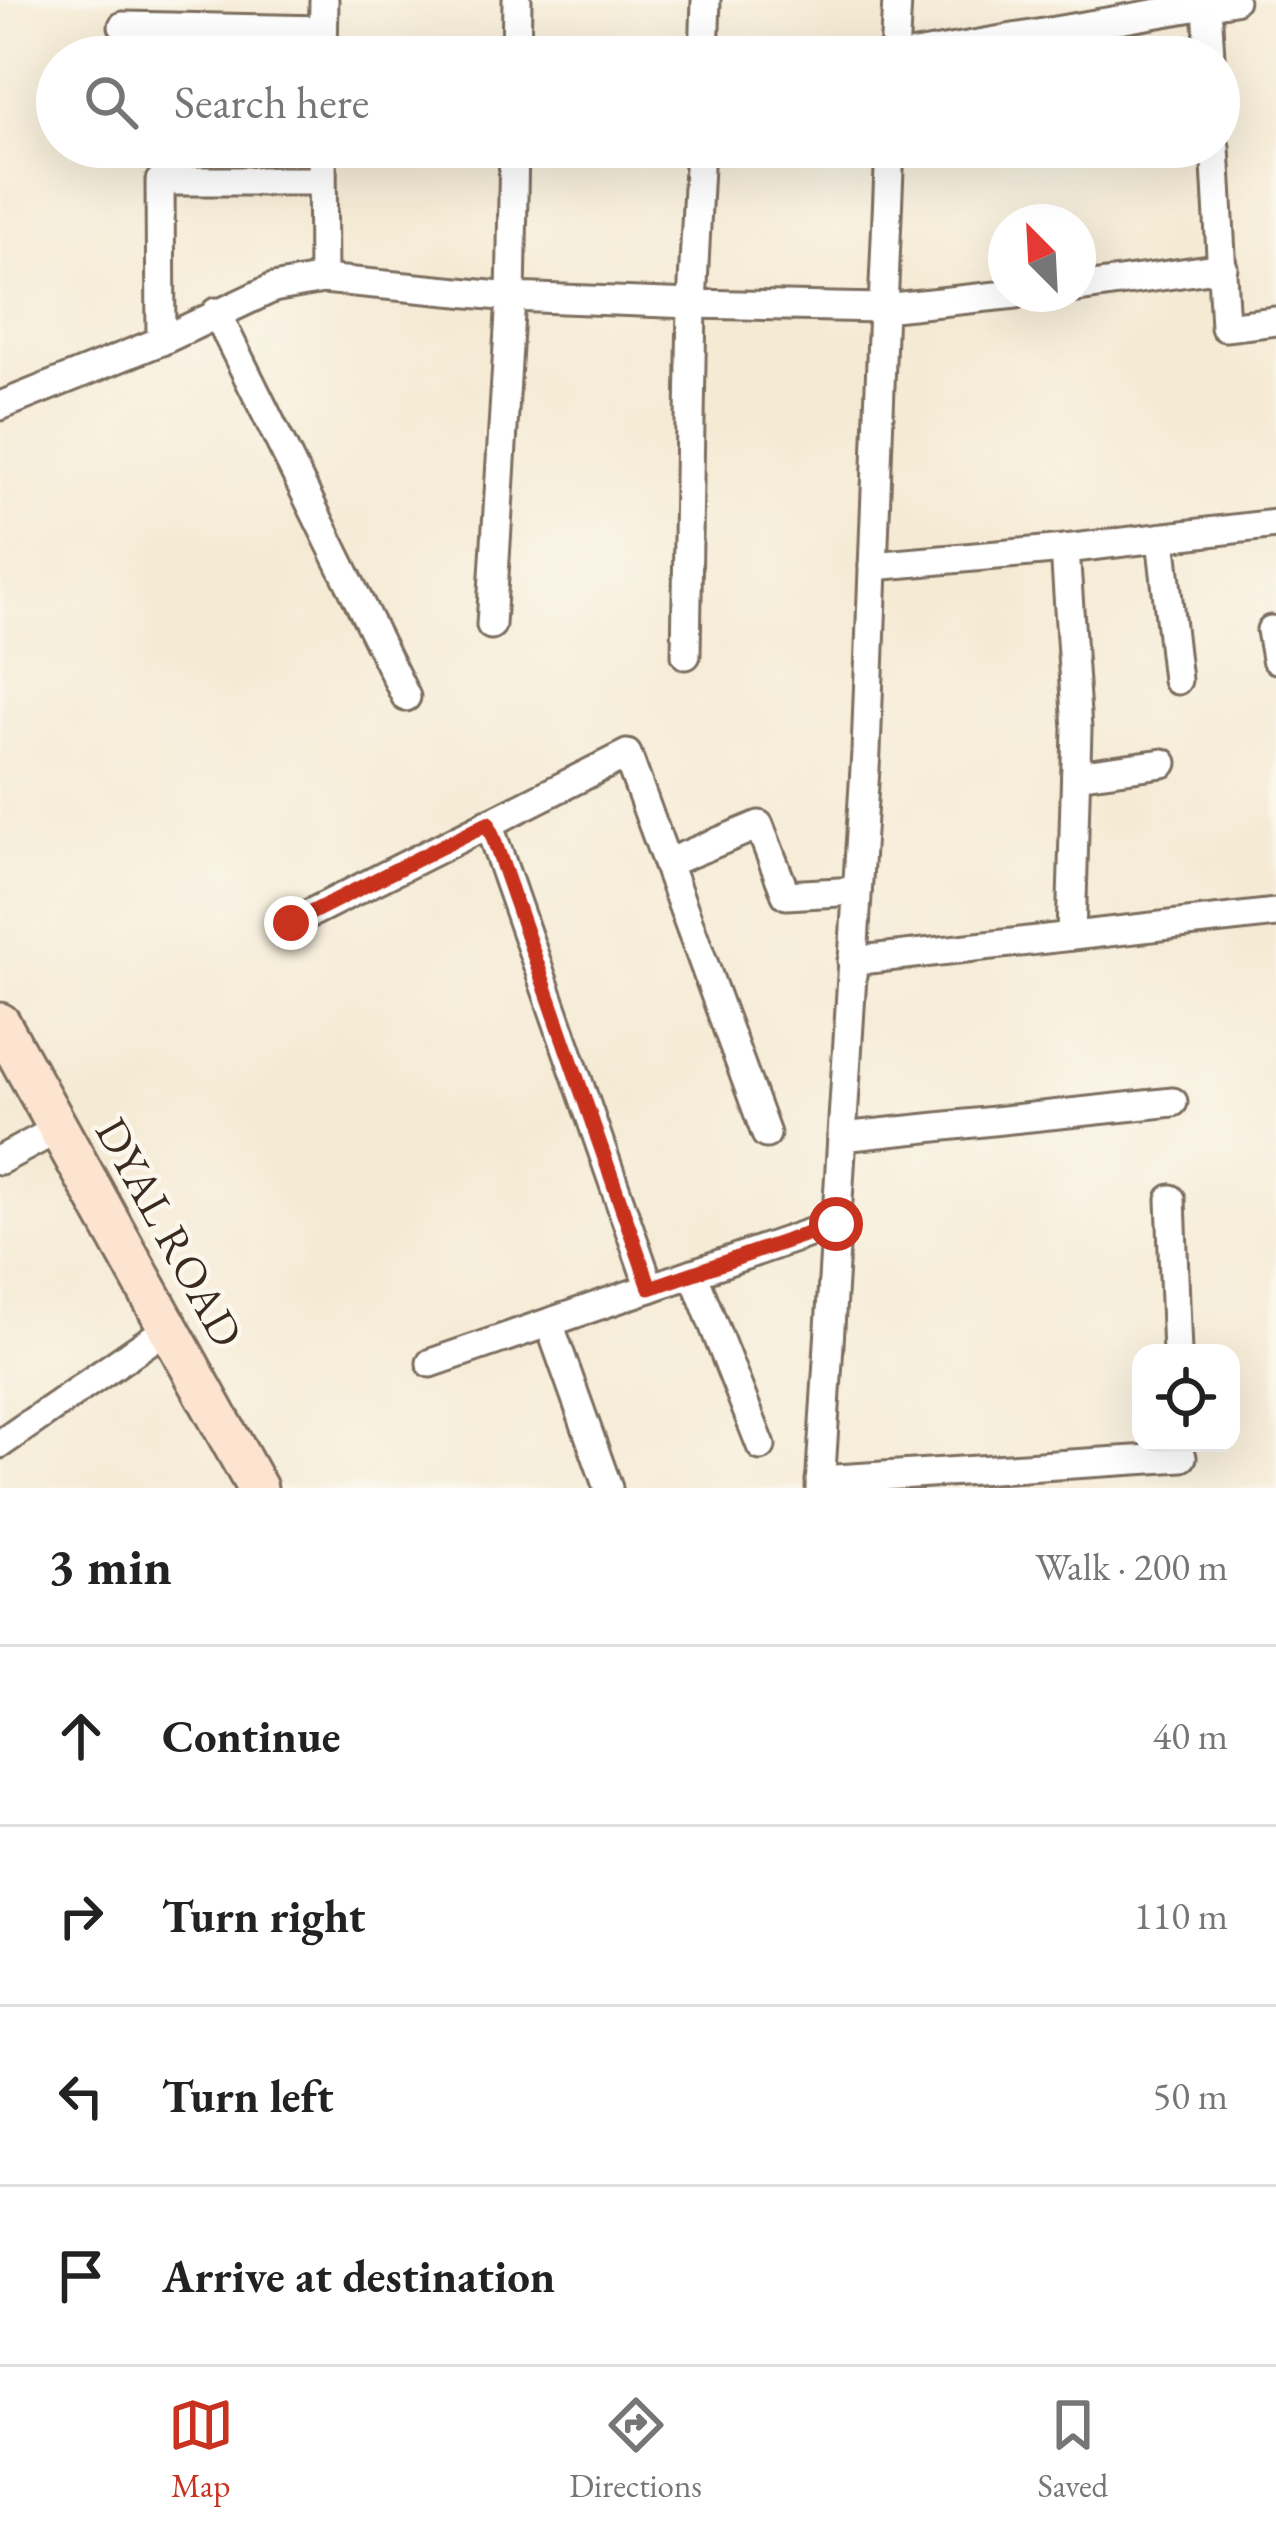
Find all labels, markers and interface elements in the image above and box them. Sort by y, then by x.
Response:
search box [36,36,1240,168]
icon: search [78,69,144,135]
text: Search here [174,73,369,131]
north arrow [988,204,1096,312]
route end [264,896,318,950]
street label: DYAL ROAD [83,1107,257,1357]
route start [809,1197,863,1251]
map controls [1132,1344,1240,1452]
button: locate [1132,1344,1240,1452]
text: 3 min [48,1533,172,1599]
text: Walk · 200 m [1035,1541,1228,1592]
icon: ahead [48,1703,114,1769]
text: Continue [162,1707,340,1765]
text: 40 m [1152,1710,1228,1761]
icon: right [48,1883,114,1949]
text: Turn right [162,1887,365,1945]
text: 110 m [1134,1890,1228,1941]
icon: left [48,2063,114,2129]
text: Turn left [162,2067,334,2125]
text: 50 m [1152,2070,1228,2121]
icon: arrive [48,2243,114,2309]
text: Arrive at destination [162,2247,555,2305]
tab: Map [168,2392,234,2507]
tab: Directions [569,2392,702,2507]
tab: Saved [1038,2392,1108,2507]

